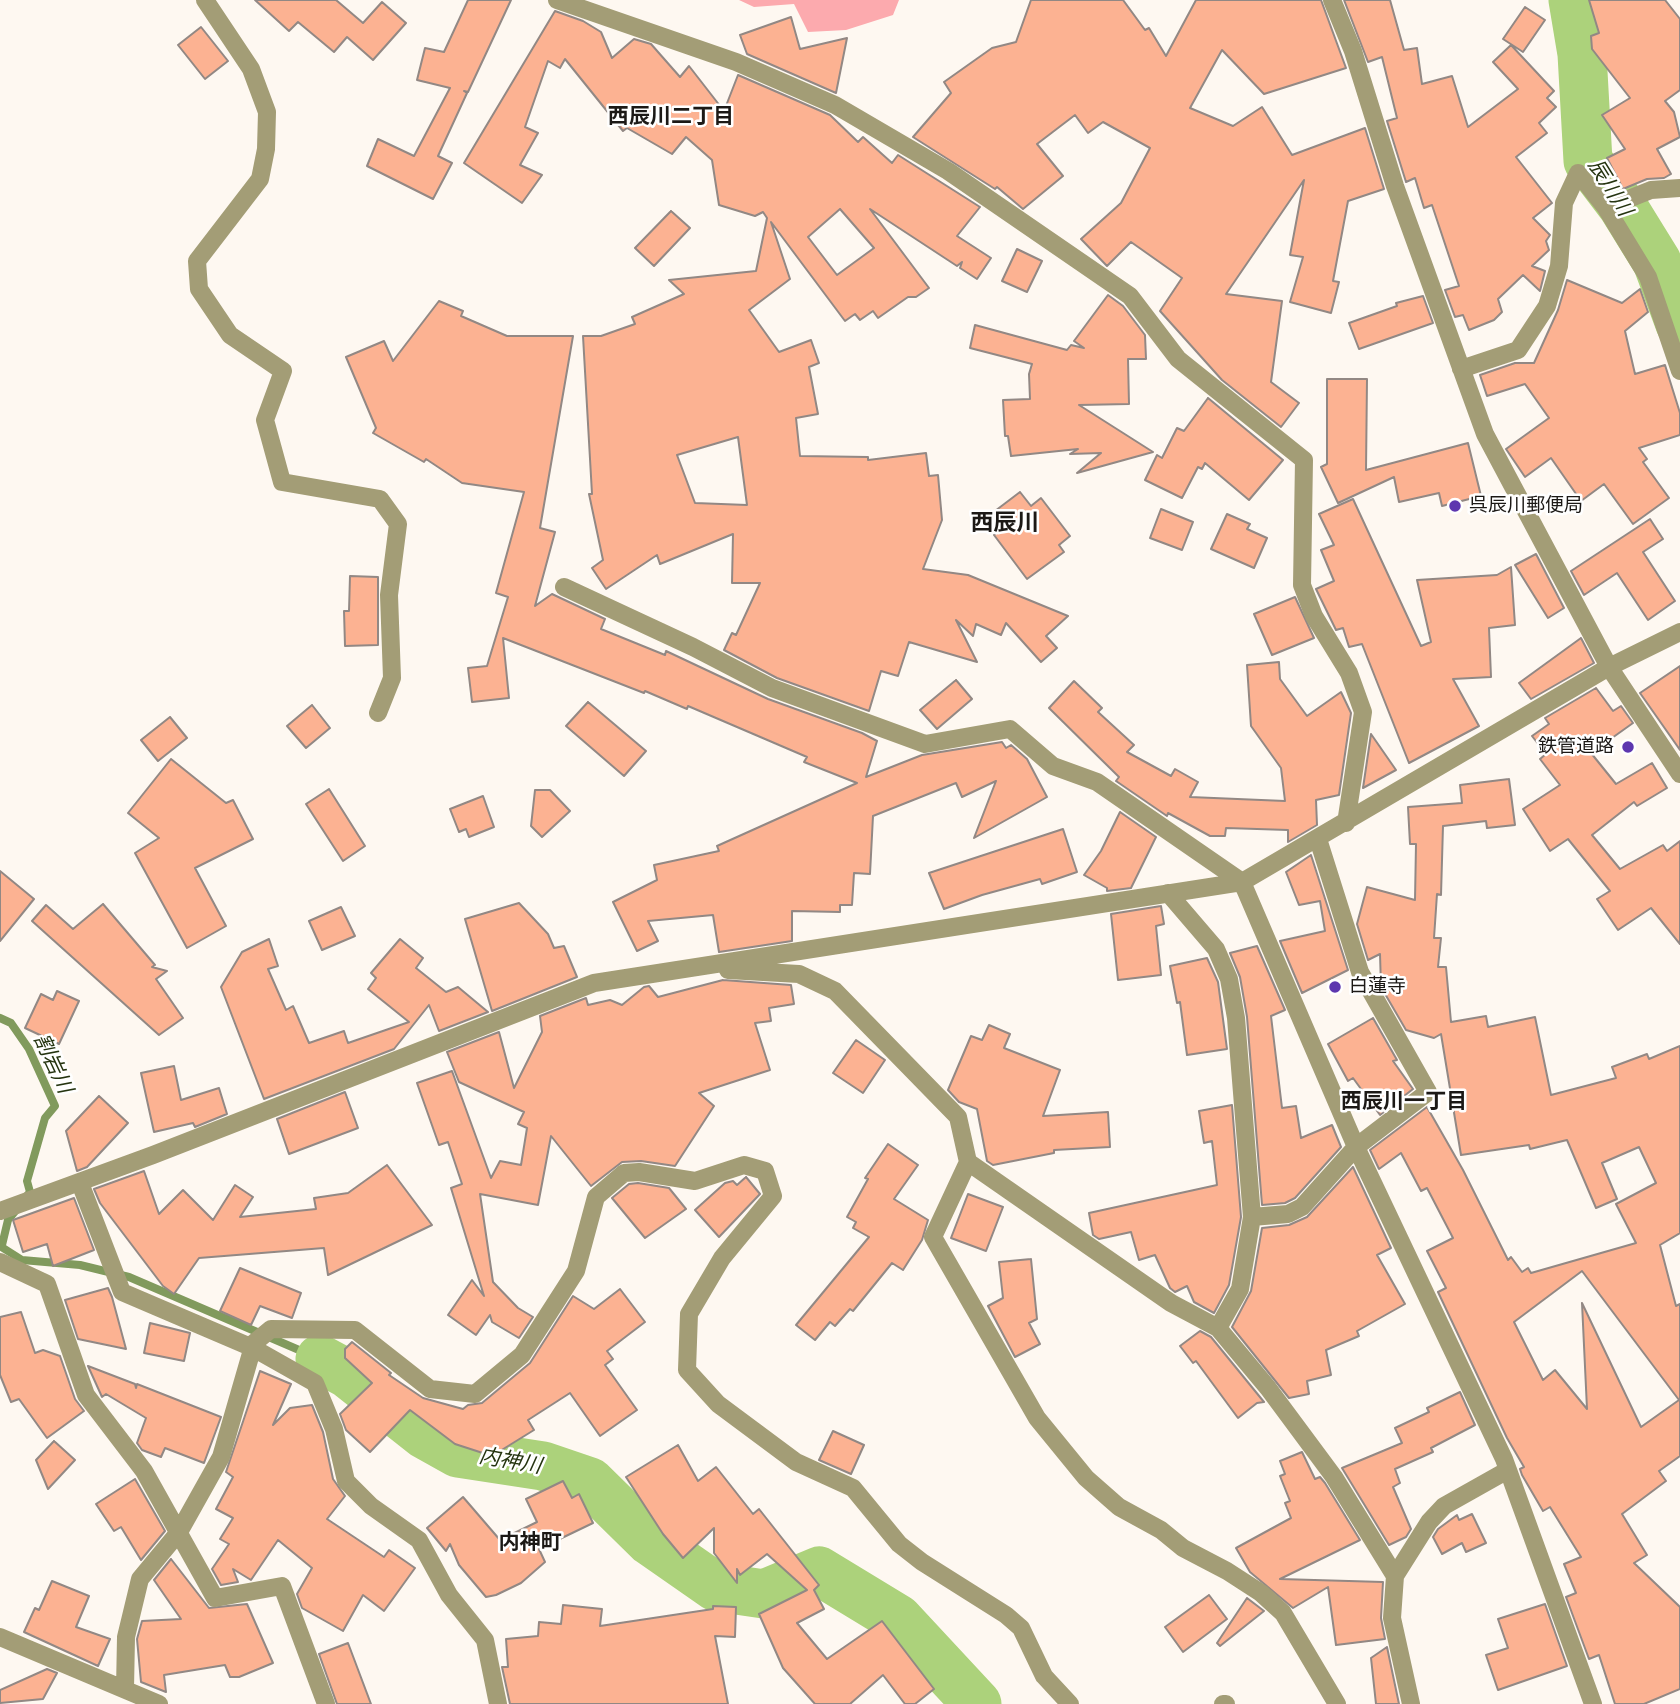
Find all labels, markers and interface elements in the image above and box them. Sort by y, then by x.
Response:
district label: 西辰川二丁目 [608,105,734,131]
water label: 辰川川 [1582,155,1636,221]
place label: 呉辰川郵便局 [1469,495,1583,517]
marker: 呉辰川郵便局 [1447,498,1463,514]
district label: 西辰川 [971,510,1039,538]
place label: 鉄管道路 [1538,736,1614,758]
marker: 鉄管道路 [1620,739,1636,755]
place label: 白蓮寺 [1349,976,1406,998]
marker: 白蓮寺 [1327,979,1343,995]
water label: 割岩川 [27,1030,77,1098]
district label: 西辰川一丁目 [1341,1090,1467,1116]
water label: 内神川 [477,1444,543,1480]
district label: 内神町 [499,1531,561,1557]

